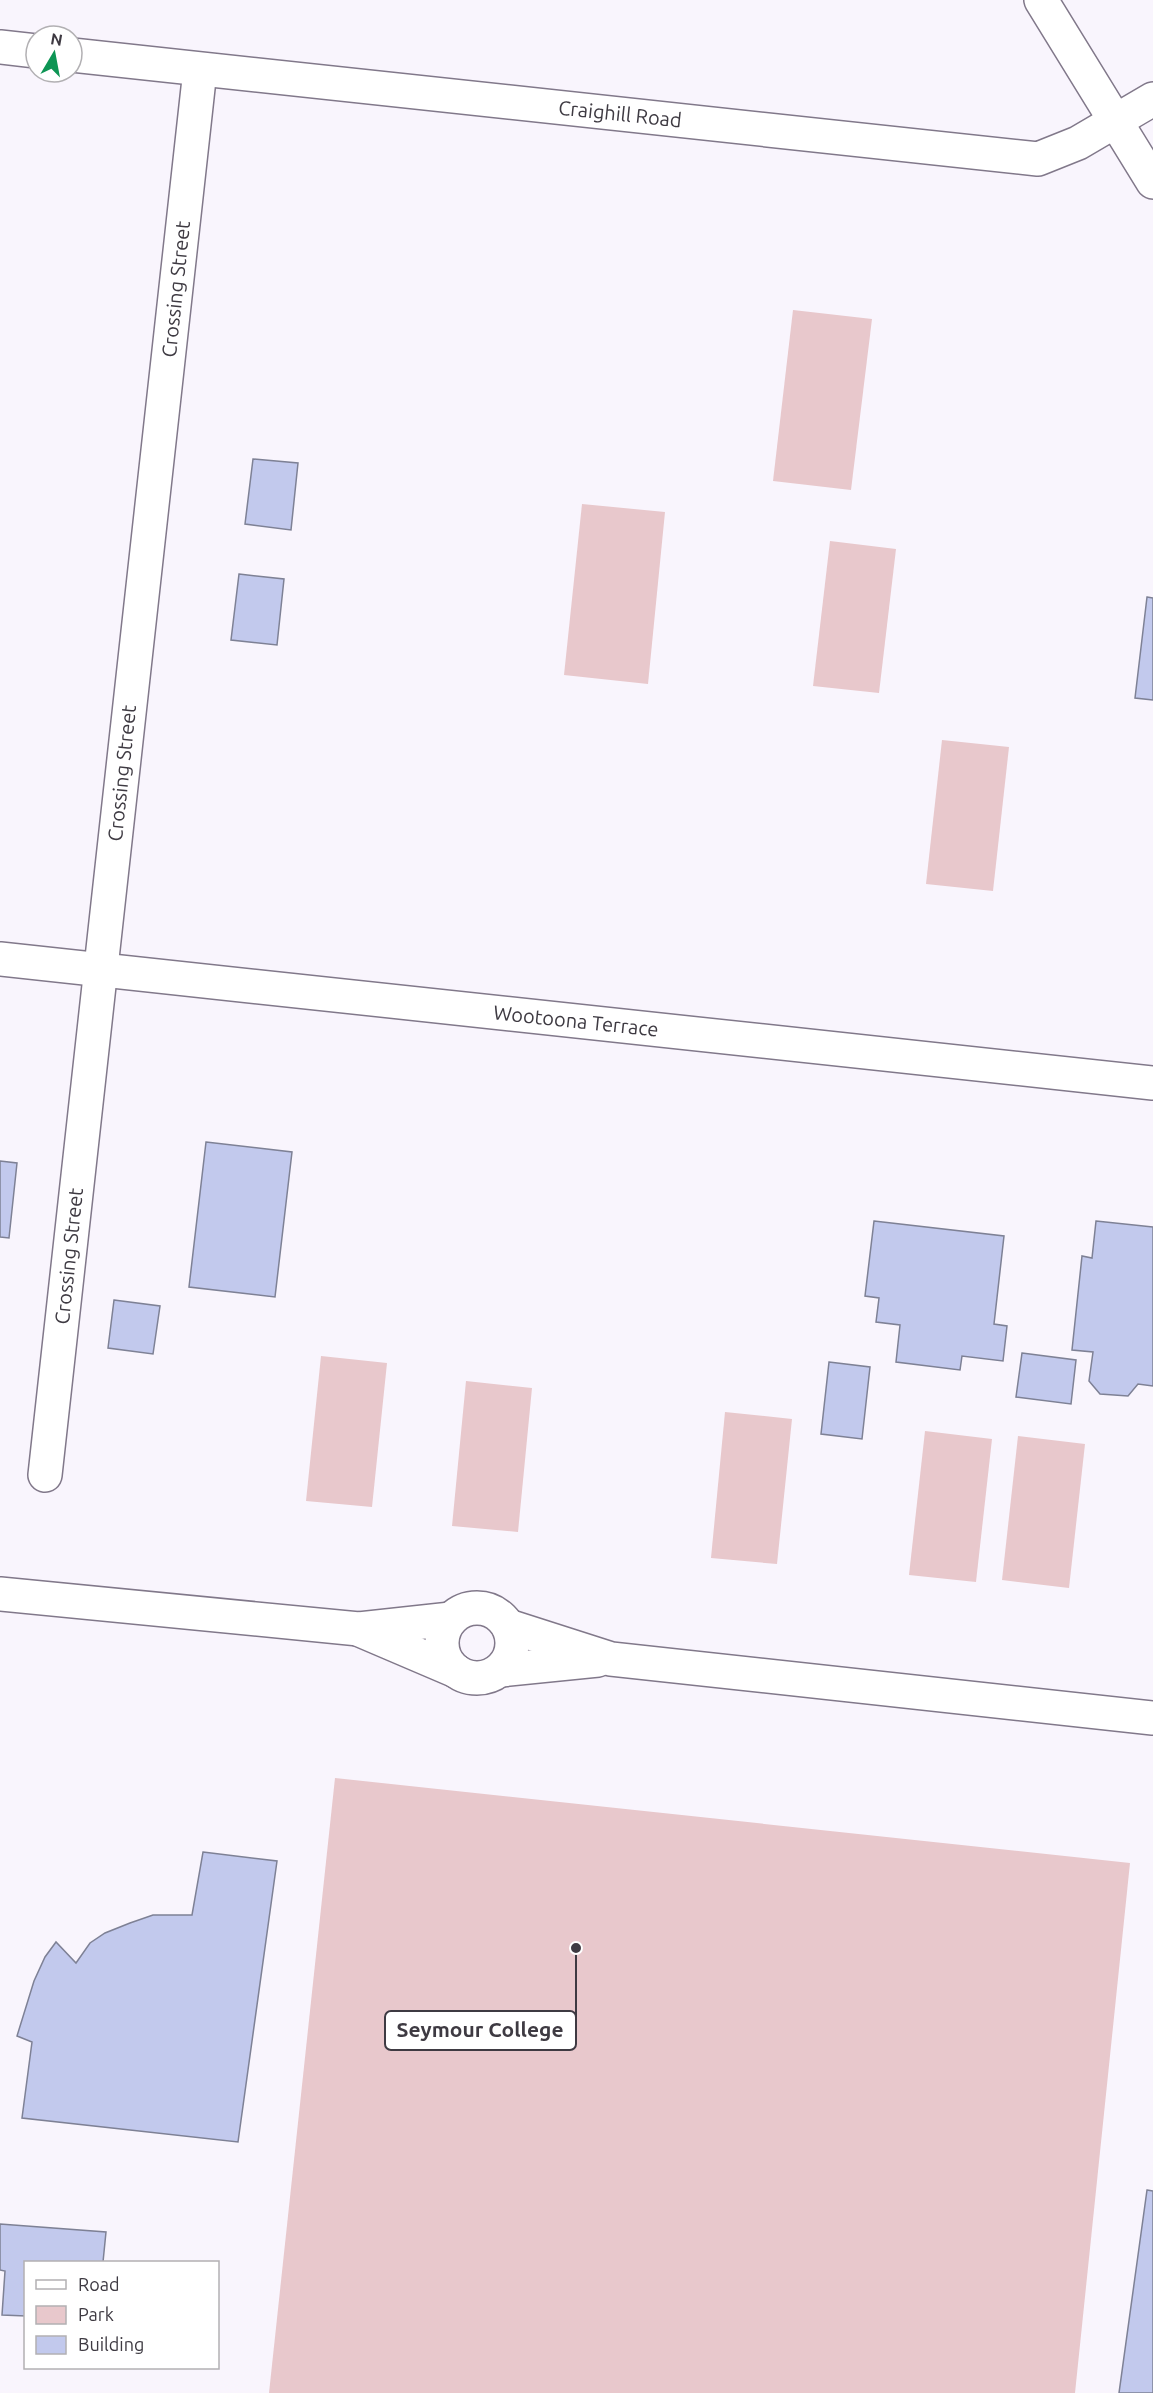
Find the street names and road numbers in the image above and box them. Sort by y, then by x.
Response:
street label: Craighill Road [557,96,683,131]
street label: Crossing Street [157,219,194,358]
street label: Crossing Street [103,703,140,842]
street label: Wootoona Terrace [492,1000,660,1041]
street label: Crossing Street [50,1186,87,1325]

